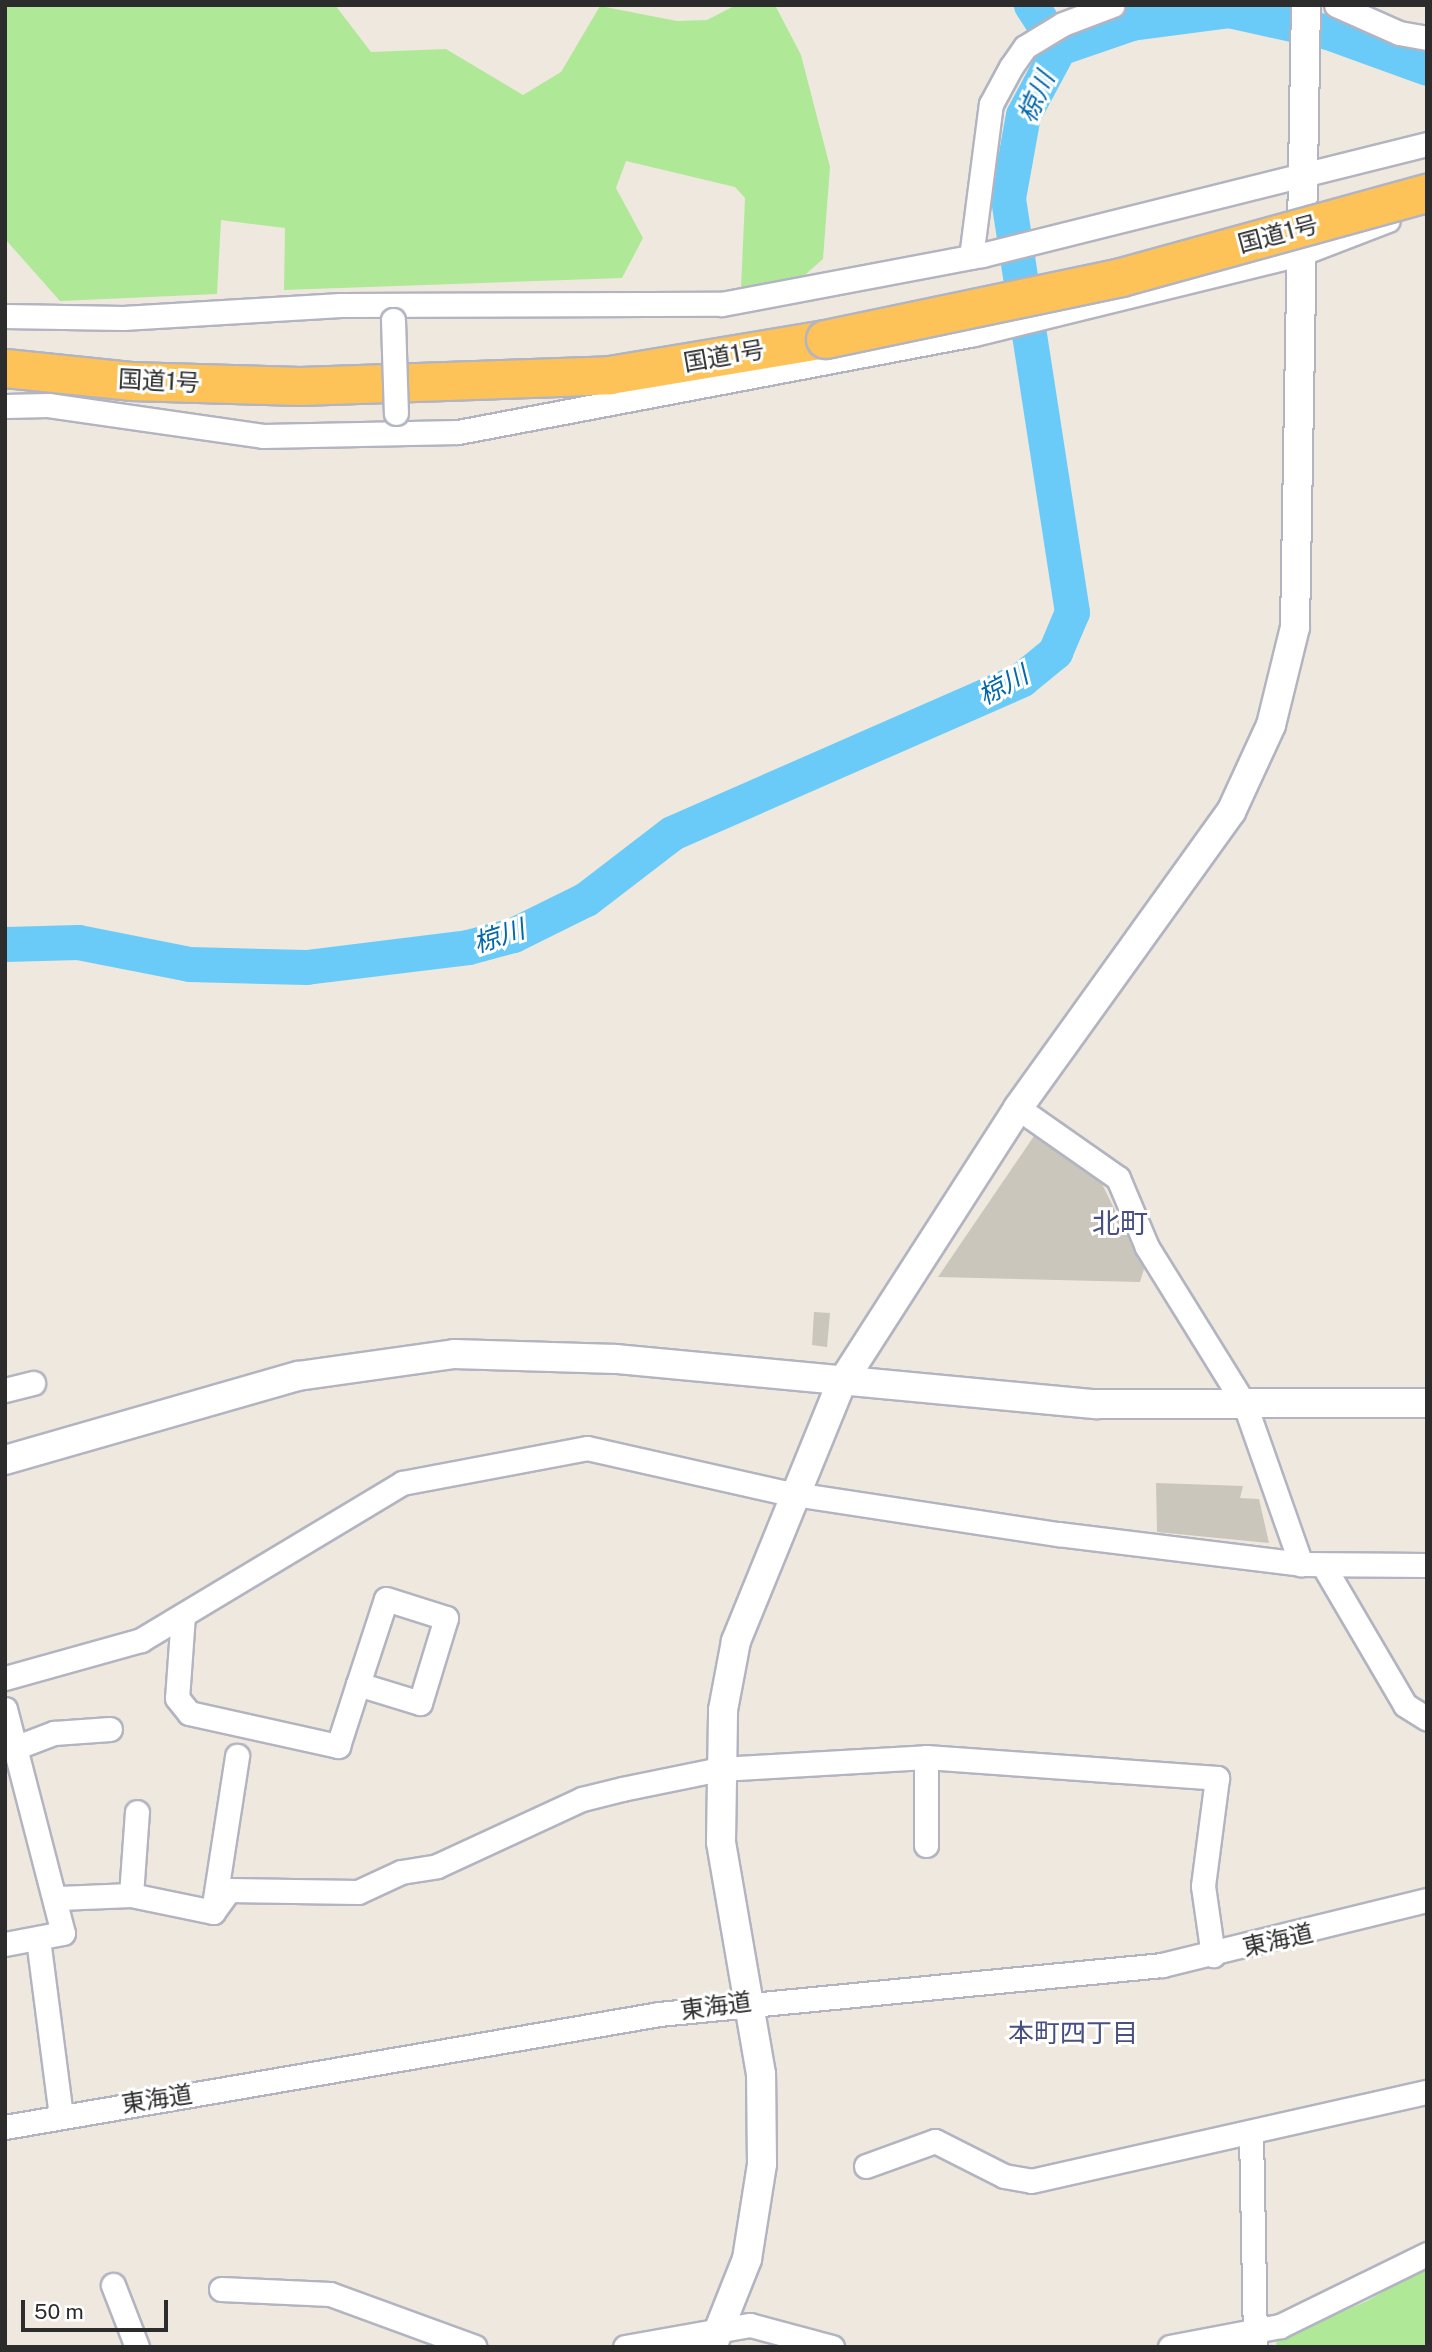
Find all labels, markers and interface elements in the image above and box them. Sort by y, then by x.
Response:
water label: 椋川 [1011,67,1061,127]
street label: 国道1号 [1235,210,1321,258]
street label: 国道1号 [681,335,767,377]
street label: 国道1号 [117,364,201,398]
water label: 椋川 [973,659,1033,711]
water label: 椋川 [469,913,529,959]
district label: 北町 [1092,1206,1148,1240]
street label: 東海道 [1240,1918,1316,1962]
street label: 東海道 [678,1987,754,2025]
district label: 本町四丁目 [1008,2017,1138,2049]
street label: 東海道 [119,2079,195,2119]
scale bar [24,2286,172,2330]
text: 50 m [34,2299,84,2324]

